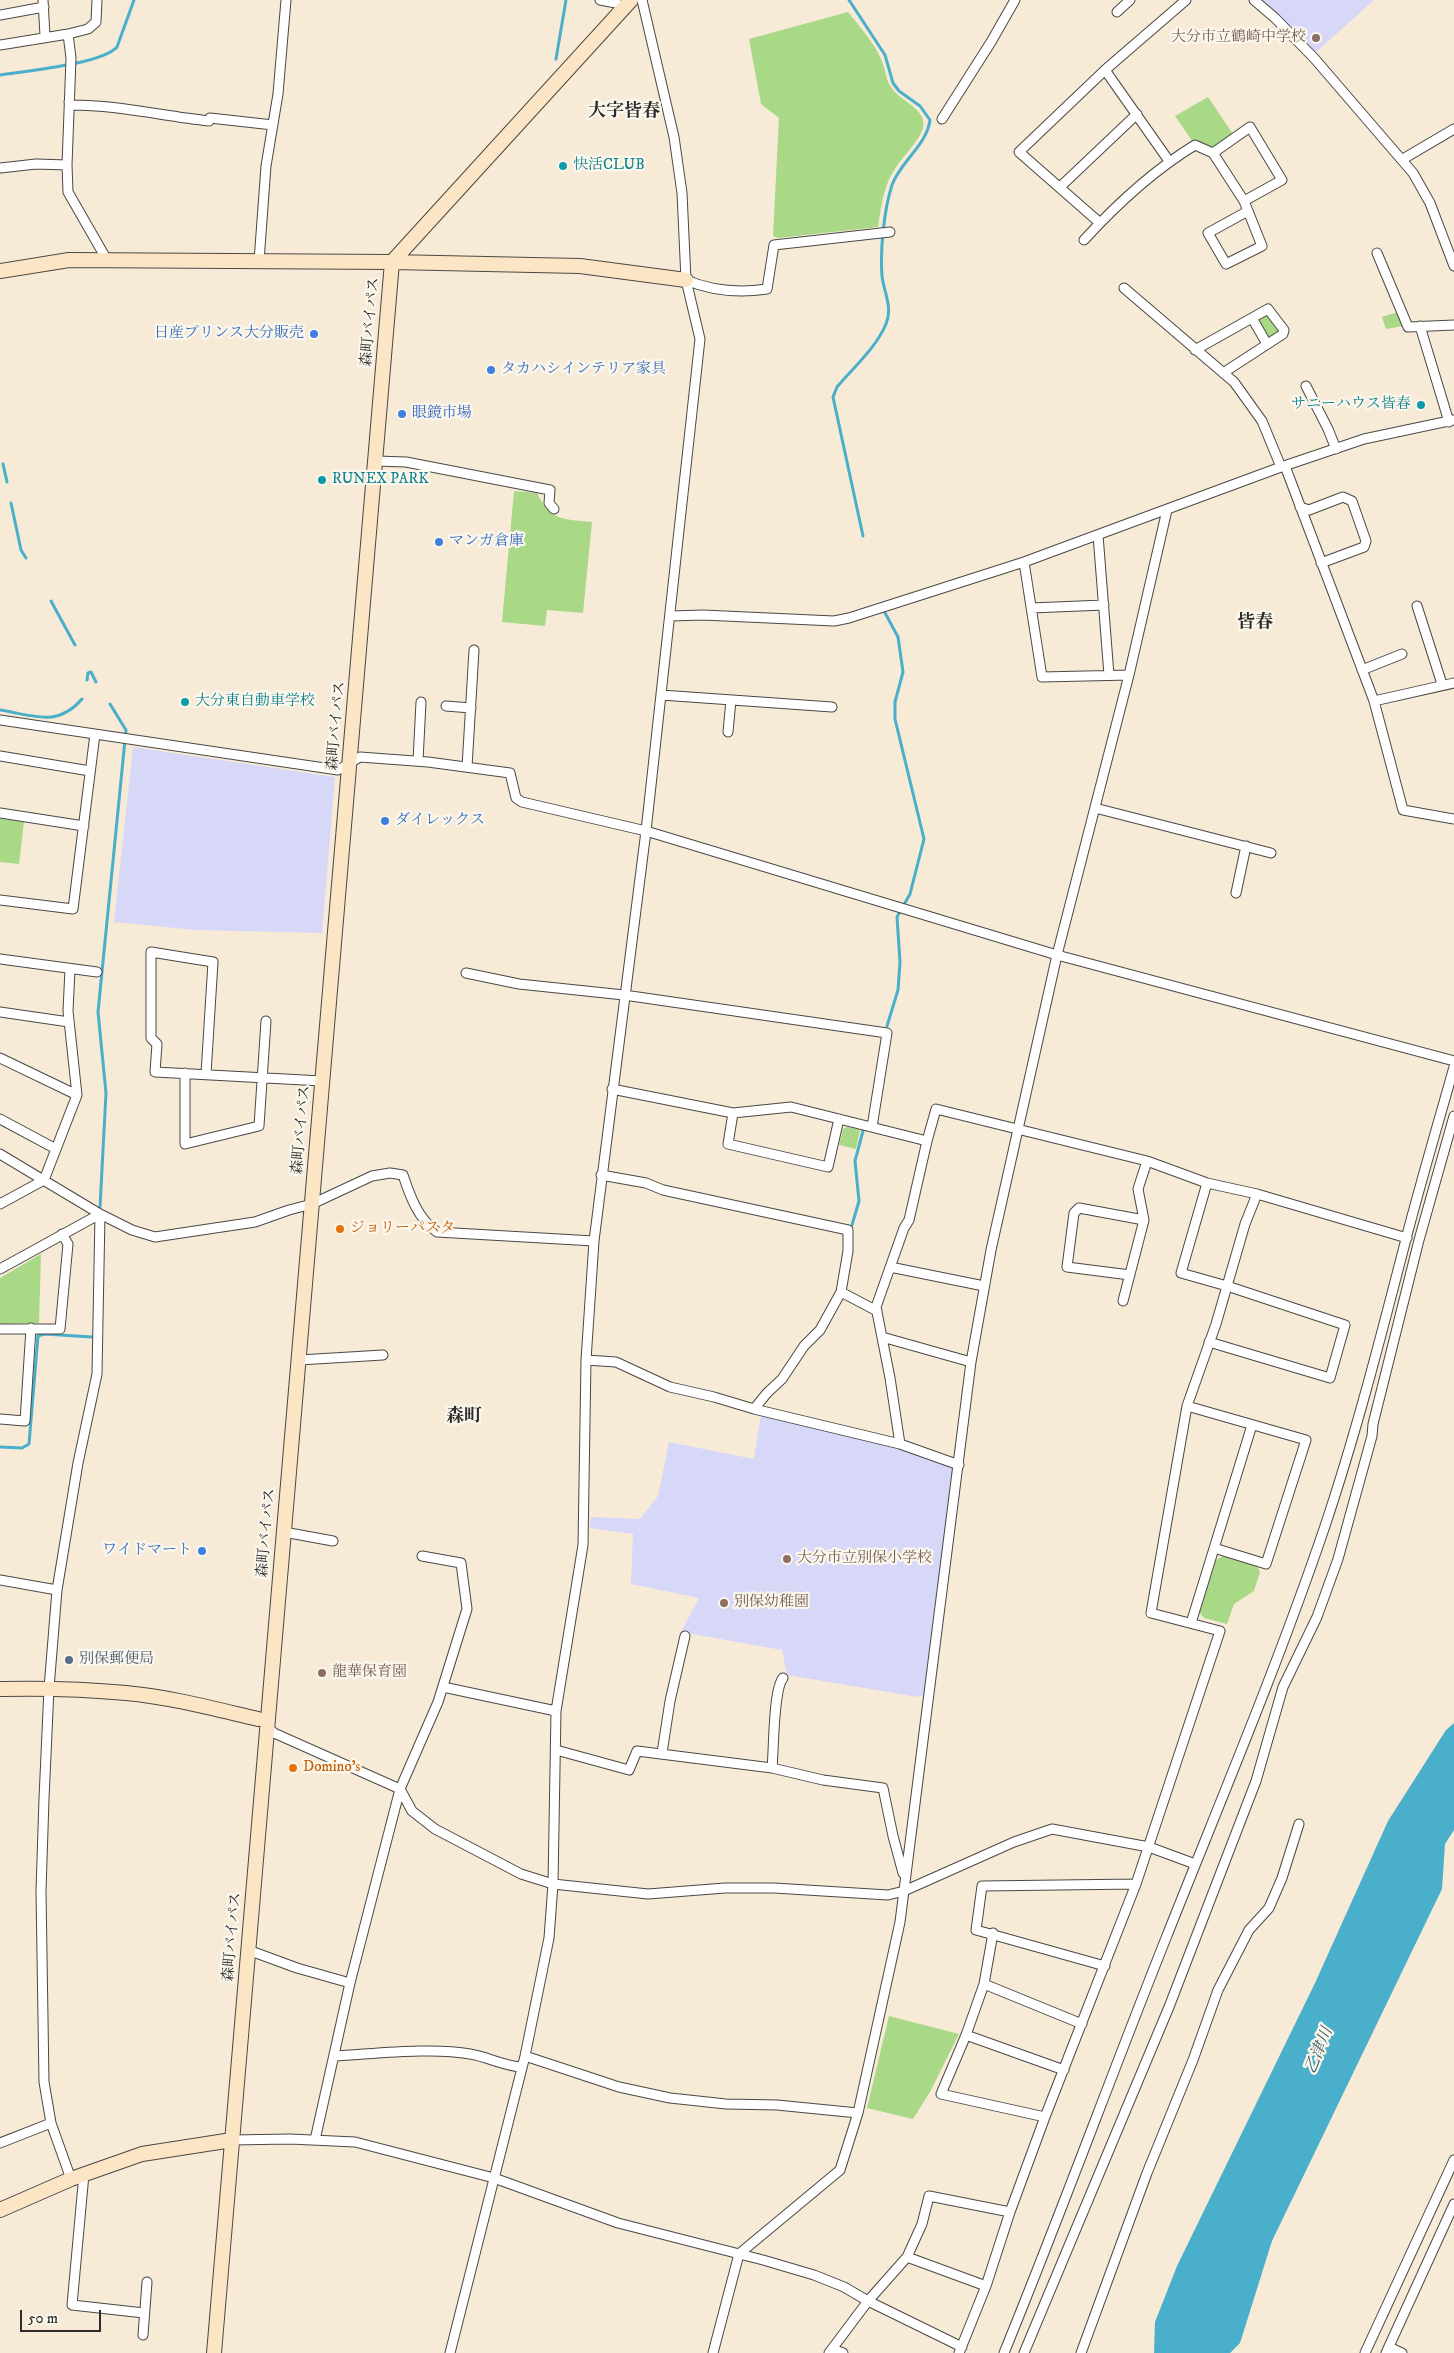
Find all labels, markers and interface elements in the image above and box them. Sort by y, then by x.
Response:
place label: 大分市立鶴崎中学校 [1171,29,1306,47]
marker: 大分市立鶴崎中学校 [1310,32,1322,44]
district label: 大字皆春 [588,101,660,123]
place label: 快活CLUB [573,157,645,175]
marker: 快活CLUB [557,160,569,172]
street label: 森町バイパス [358,276,384,368]
place label: 日産プリンス大分販売 [154,325,304,343]
marker: 日産プリンス大分販売 [308,328,320,340]
place label: タカハシインテリア家具 [501,361,666,379]
marker: タカハシインテリア家具 [485,364,497,376]
place label: サニーハウス皆春 [1291,396,1411,414]
marker: サニーハウス皆春 [1415,399,1427,411]
place label: 眼鏡市場 [412,405,472,423]
marker: 眼鏡市場 [396,408,408,420]
place label: RUNEX PARK [332,471,429,489]
marker: RUNEX PARK [316,474,328,486]
place label: マンガ倉庫 [449,533,524,551]
marker: マンガ倉庫 [433,536,445,548]
district label: 皆春 [1237,612,1273,634]
street label: 森町バイパス [324,680,350,772]
place label: 大分東自動車学校 [195,693,315,711]
marker: 大分東自動車学校 [179,696,191,708]
place label: ダイレックス [395,812,485,830]
marker: ダイレックス [379,815,391,827]
street label: 森町バイパス [289,1084,315,1176]
place label: ジョリーパスタ [350,1220,455,1238]
marker: ジョリーパスタ [334,1223,346,1235]
district label: 森町 [446,1406,482,1428]
street label: 森町バイパス [254,1487,280,1579]
place label: ワイドマート [102,1542,192,1560]
marker: ワイドマート [196,1545,208,1557]
place label: 大分市立別保小学校 [797,1550,932,1568]
marker: 大分市立別保小学校 [781,1553,793,1565]
place label: 別保幼稚園 [734,1594,809,1612]
marker: 別保幼稚園 [718,1597,730,1609]
place label: 別保郵便局 [79,1651,154,1669]
marker: 別保郵便局 [63,1654,75,1666]
place label: 龍華保育園 [332,1664,407,1682]
marker: 龍華保育園 [316,1667,328,1679]
place label: Domino's [303,1759,360,1777]
marker: Domino's [287,1762,299,1774]
street label: 森町バイパス [220,1891,246,1983]
water label: 乙津川 [1302,2025,1338,2077]
scale bar [22,2300,104,2332]
text: 50 m [28,2309,58,2328]

